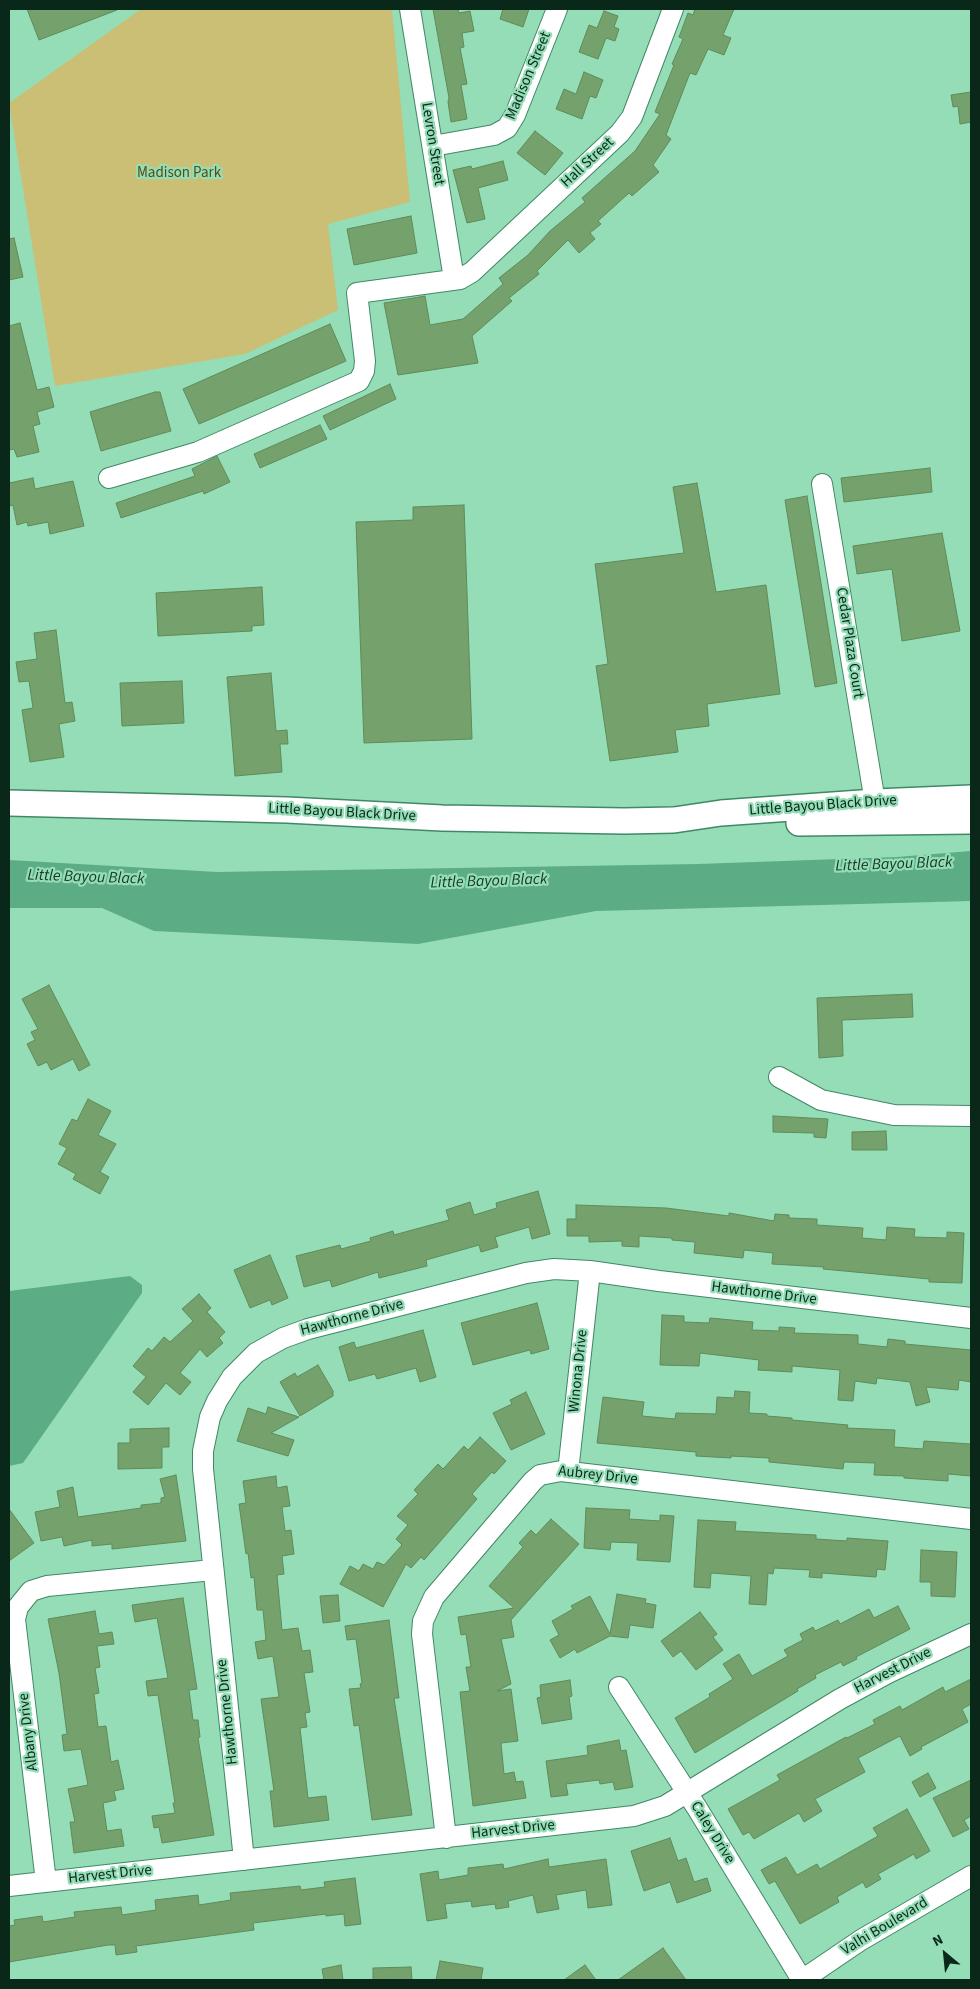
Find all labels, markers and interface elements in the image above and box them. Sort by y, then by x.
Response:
street label: Madison Street [502,29,556,123]
street label: Levron Street [417,101,447,187]
street label: Hall Street [558,134,618,192]
park label: Madison Park [137,165,221,183]
street label: Cedar Plaza Court [831,586,867,700]
street label: Little Bayou Black Drive [749,792,897,820]
street label: Little Bayou Black Drive [268,800,416,826]
water label: Little Bayou Black [835,853,953,877]
water label: Little Bayou Black [27,866,145,890]
water label: Little Bayou Black [430,870,548,894]
street label: Hawthorne Drive [710,1279,818,1309]
street label: Hawthorne Drive [299,1296,405,1340]
street label: Winona Drive [566,1329,592,1413]
street label: Aubrey Drive [557,1463,639,1489]
street label: Harvest Drive [852,1644,934,1698]
street label: Hawthorne Drive [214,1658,242,1766]
street label: Albany Drive [15,1692,43,1772]
street label: Caley Drive [686,1799,738,1867]
street label: Harvest Drive [470,1817,556,1843]
street label: Harvest Drive [67,1862,153,1888]
street label: Valhi Boulevard [838,1894,932,1960]
north arrow [920,1929,970,1979]
text: N [929,1930,947,1952]

